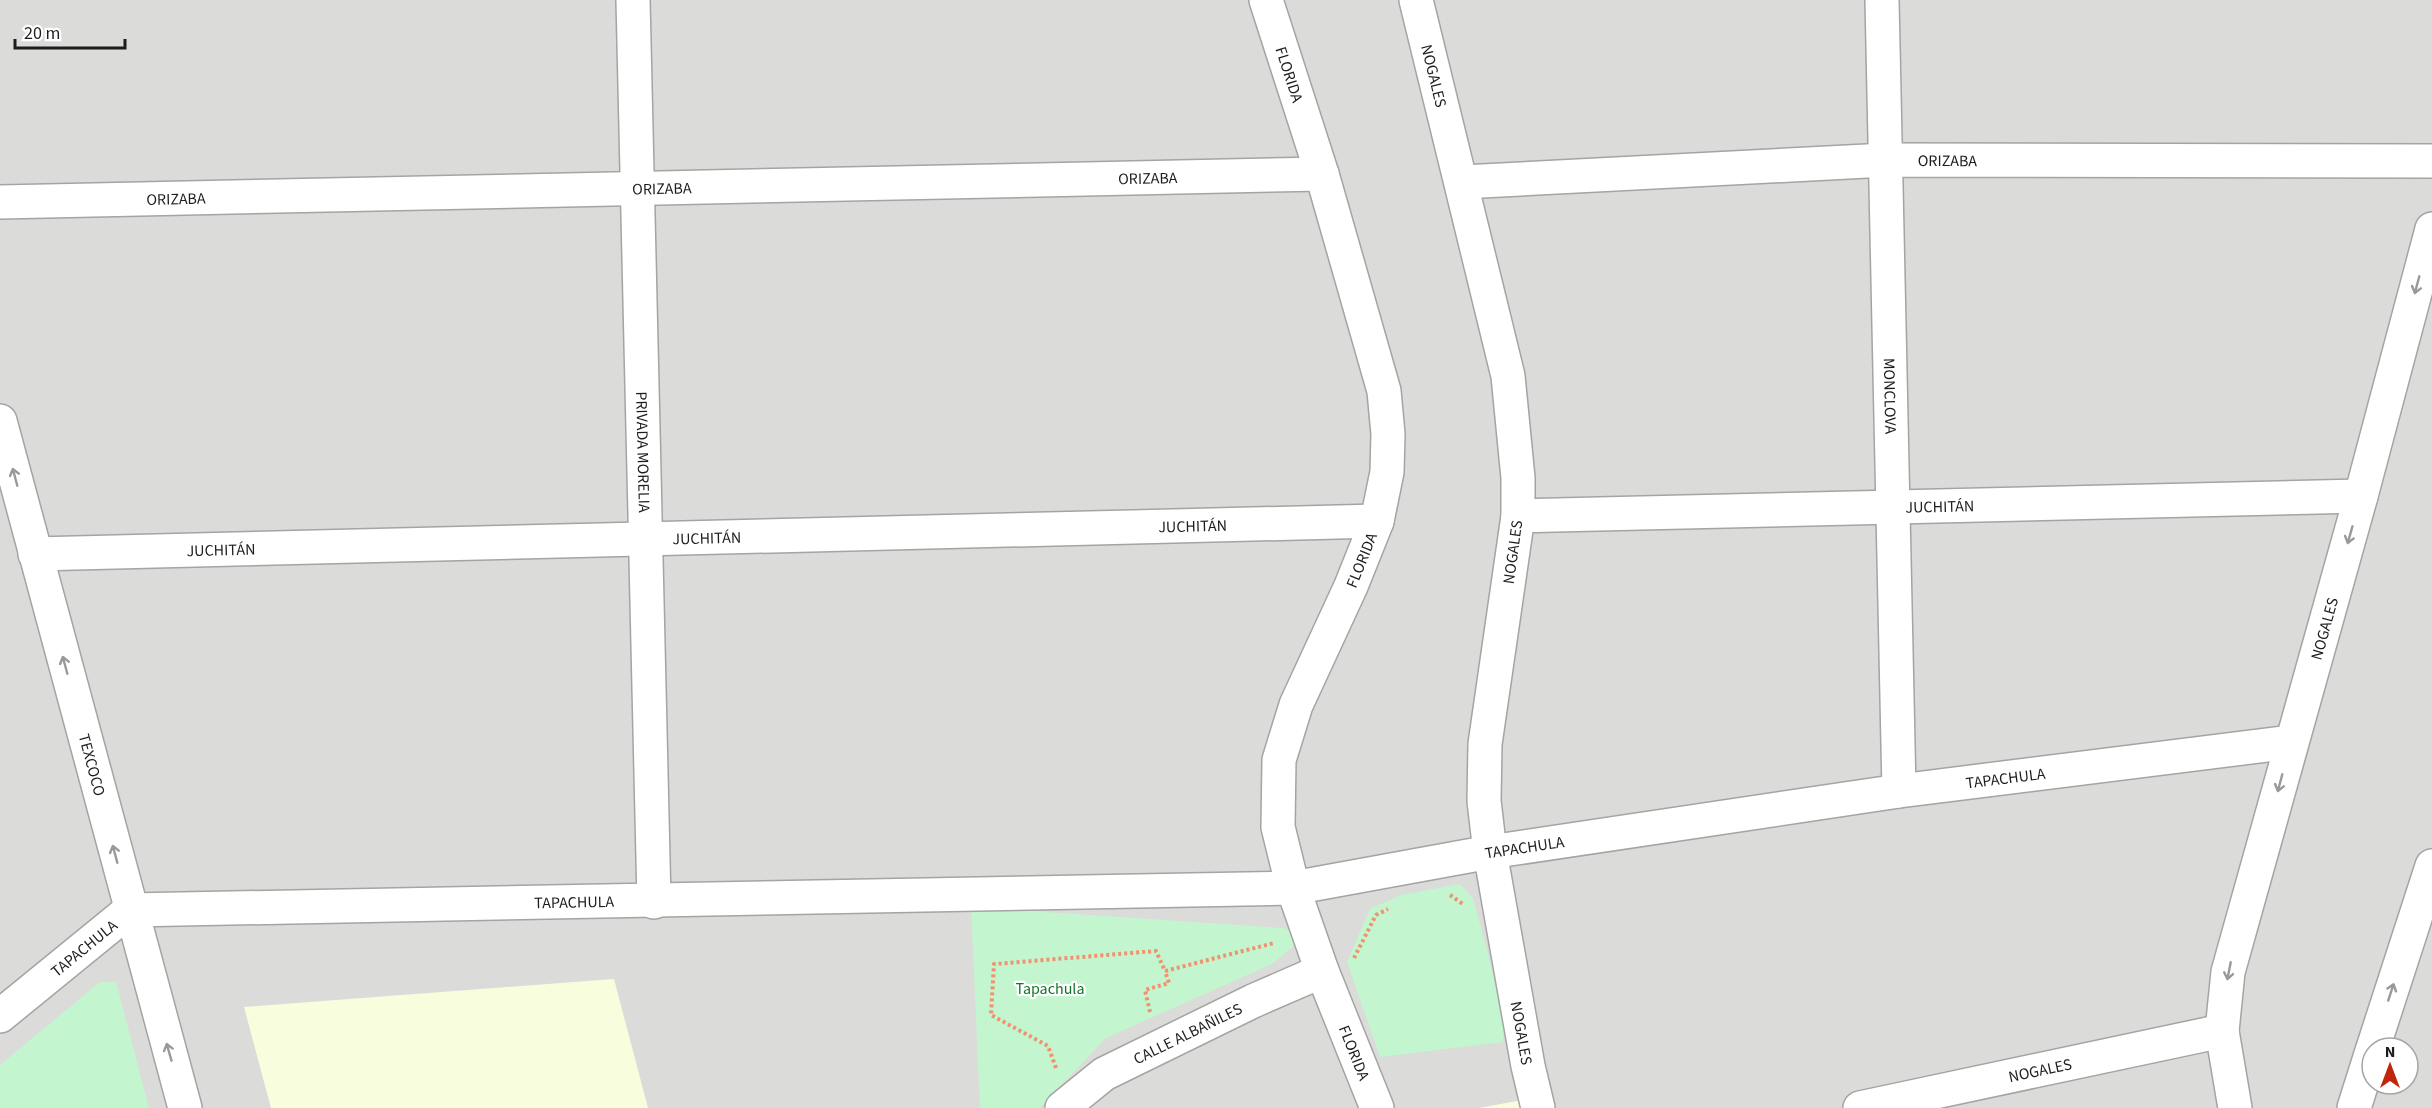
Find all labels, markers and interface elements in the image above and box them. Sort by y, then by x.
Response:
scale bar [15,12,124,50]
text: 20 m [24,21,60,46]
street label: NOGALES [1415,42,1452,110]
street label: FLORIDA [1270,44,1308,106]
street label: ORIZABA [1918,150,1977,172]
street label: ORIZABA [1118,167,1178,190]
street label: ORIZABA [632,177,692,201]
street label: ORIZABA [146,188,206,211]
one-way arrow [2411,276,2422,295]
street label: MONCLOVA [1878,358,1901,435]
street label: PRIVADA MORELIA [630,391,655,513]
one-way arrow [9,468,20,487]
street label: JUCHITÁN [1905,495,1975,519]
street label: JUCHITÁN [1158,515,1227,538]
street label: NOGALES [1498,519,1528,585]
one-way arrow [2344,525,2355,544]
street label: JUCHITÁN [672,527,741,550]
street label: FLORIDA [1341,529,1383,591]
street label: JUCHITÁN [186,539,256,562]
street label: NOGALES [2306,595,2344,663]
one-way arrow [59,656,70,675]
street label: TEXCOCO [73,731,110,799]
street label: TAPACHULA [1965,763,2047,795]
one-way arrow [2273,773,2285,792]
street label: TAPACHULA [1483,831,1566,865]
one-way arrow [109,845,120,864]
street label: TAPACHULA [534,891,615,914]
street label: TAPACHULA [46,915,122,982]
one-way arrow [2223,961,2234,980]
park label: Tapachula [1015,978,1085,1000]
one-way arrow [2386,983,2397,1002]
street label: CALLE ALBAÑILES [1130,998,1246,1070]
street label: NOGALES [1505,999,1538,1067]
street label: FLORIDA [1333,1022,1375,1084]
north arrow [2360,1036,2420,1096]
text: N [2385,1041,2395,1063]
one-way arrow [163,1043,175,1062]
street label: NOGALES [2006,1053,2074,1088]

